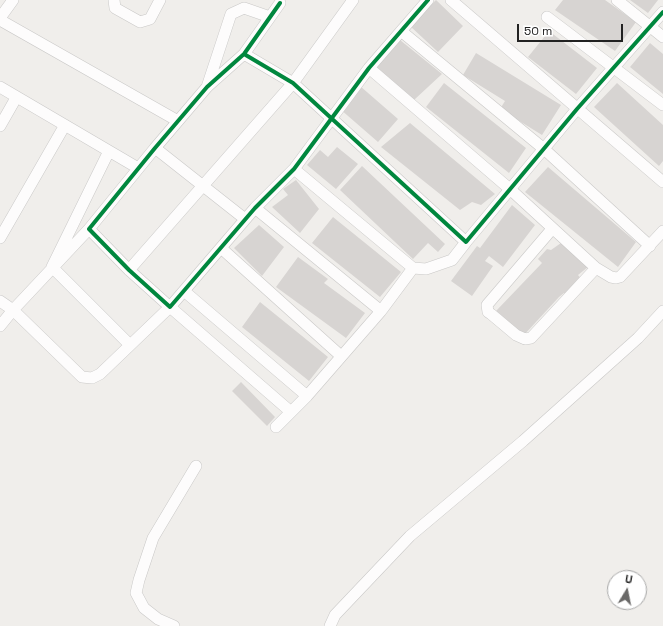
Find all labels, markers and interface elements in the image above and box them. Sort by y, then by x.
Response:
scale bar [519,16,625,42]
text: 50 m [524,23,552,39]
north arrow [607,570,647,610]
text: U [624,572,634,587]

